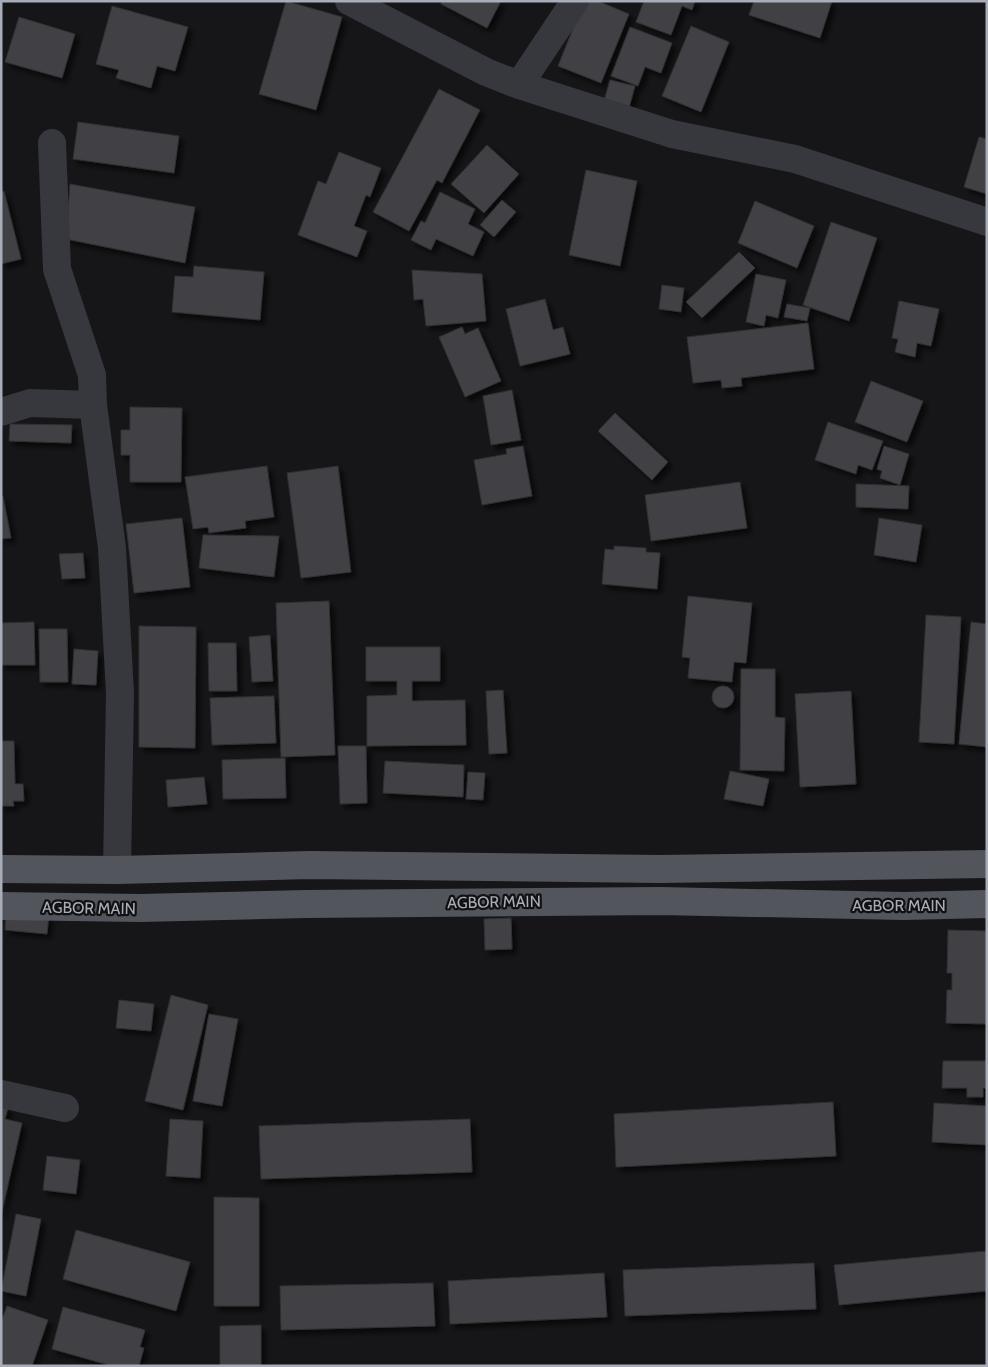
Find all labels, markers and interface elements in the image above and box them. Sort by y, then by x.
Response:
street label: AGBOR MAIN [447,892,541,912]
street label: AGBOR MAIN [852,896,946,915]
street label: AGBOR MAIN [42,898,136,918]

